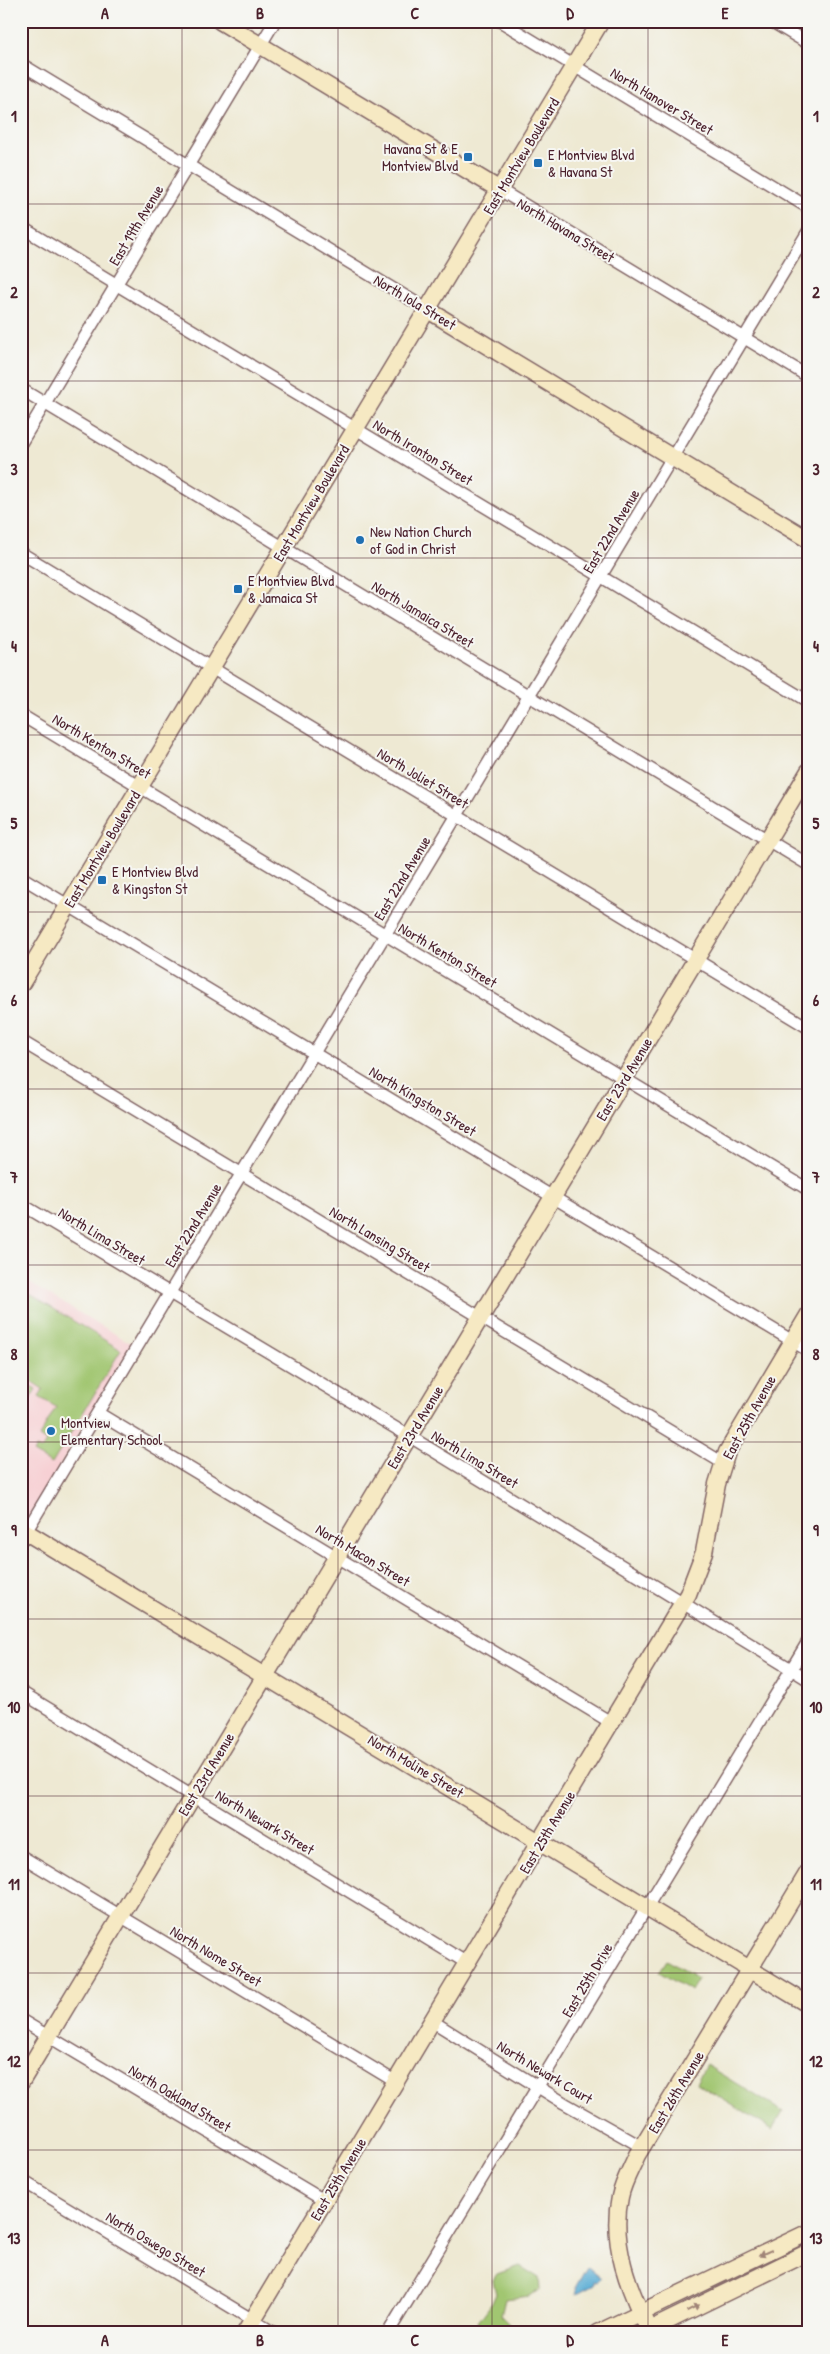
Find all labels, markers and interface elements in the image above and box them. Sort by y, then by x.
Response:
text: A [101,2,109,24]
text: B [256,2,264,24]
text: C [411,2,420,24]
text: D [566,2,574,24]
text: E [721,2,729,24]
street label: North Hanover Street [607,62,718,140]
street label: East Montview Boulevard [478,94,564,218]
text: 1 [11,105,17,127]
text: 1 [813,105,819,127]
place label: Havana St & E Montview Blvd [382,138,458,176]
place label: E Montview Blvd & Havana St [548,144,634,182]
marker: Havana St & E Montview Blvd [462,151,474,163]
marker: E Montview Blvd & Havana St [532,157,544,169]
street label: East 19th Avenue [104,181,168,269]
street label: North Havana Street [513,193,619,268]
street label: North Iola Street [370,269,461,335]
text: 2 [10,281,18,303]
text: 2 [812,281,820,303]
street label: North Ironton Street [369,414,478,491]
street label: East Montview Boulevard [268,441,354,565]
text: 3 [10,458,18,480]
text: 3 [812,458,820,480]
street label: East 22nd Avenue [578,485,644,577]
place label: New Nation Church of God in Christ [370,521,471,559]
marker: New Nation Church of God in Christ [354,534,366,546]
place label: E Montview Blvd & Jamaica St [248,570,334,608]
street label: North Jamaica Street [368,575,479,653]
marker: E Montview Blvd & Jamaica St [232,583,244,595]
text: 4 [11,635,17,657]
text: 4 [813,635,819,657]
street label: North Kenton Street [49,708,156,784]
street label: North Joliet Street [373,742,473,814]
street label: East Montview Boulevard [59,787,145,911]
text: 5 [11,812,18,834]
text: 5 [813,812,820,834]
street label: East 22nd Avenue [369,832,435,924]
place label: E Montview Blvd & Kingston St [112,861,198,899]
marker: E Montview Blvd & Kingston St [96,874,108,886]
street label: North Kenton Street [395,917,502,993]
text: 6 [11,989,18,1011]
text: 6 [813,989,820,1011]
street label: East 23rd Avenue [591,1033,657,1125]
street label: North Kingston Street [366,1061,481,1142]
text: 7 [9,1166,18,1188]
text: 7 [811,1166,820,1188]
street label: East 22nd Avenue [160,1179,226,1271]
street label: North Lansing Street [326,1201,435,1278]
street label: North Lima Street [55,1202,150,1271]
text: 8 [11,1343,18,1365]
text: 8 [813,1343,820,1365]
street label: East 25th Avenue [717,1371,781,1463]
street label: East 23rd Avenue [382,1381,448,1473]
place label: Montview Elementary School [61,1412,162,1450]
marker: Montview Elementary School [45,1425,57,1437]
street label: North Lima Street [428,1425,523,1494]
text: 9 [11,1519,17,1541]
street label: North Macon Street [312,1519,415,1592]
text: 9 [813,1519,819,1541]
text: 10 [8,1696,20,1718]
text: 10 [810,1696,822,1718]
street label: East 23rd Avenue [173,1728,239,1820]
street label: North Moline Street [364,1729,468,1803]
street label: North Newark Street [212,1784,319,1860]
street label: East 25th Avenue [514,1787,580,1877]
text: 11 [8,1873,20,1895]
text: 11 [810,1873,822,1895]
street label: North Nome Street [166,1920,266,1992]
street label: East 25th Drive [557,1939,617,2021]
street label: North Newark Court [493,2035,597,2109]
street label: East 26th Avenue [643,2047,709,2137]
text: 12 [7,2050,21,2072]
text: 12 [809,2050,823,2072]
street label: North Oakland Street [125,2059,236,2137]
street label: East 25th Avenue [305,2134,371,2224]
street label: North Oswego Street [102,2206,210,2282]
text: 13 [8,2227,20,2249]
text: 13 [810,2227,822,2249]
one-way arrow [758,2249,772,2257]
one-way arrow [686,2304,700,2312]
text: A [101,2329,109,2351]
text: B [256,2329,264,2351]
text: C [411,2329,420,2351]
text: D [566,2329,574,2351]
text: E [721,2329,729,2351]

